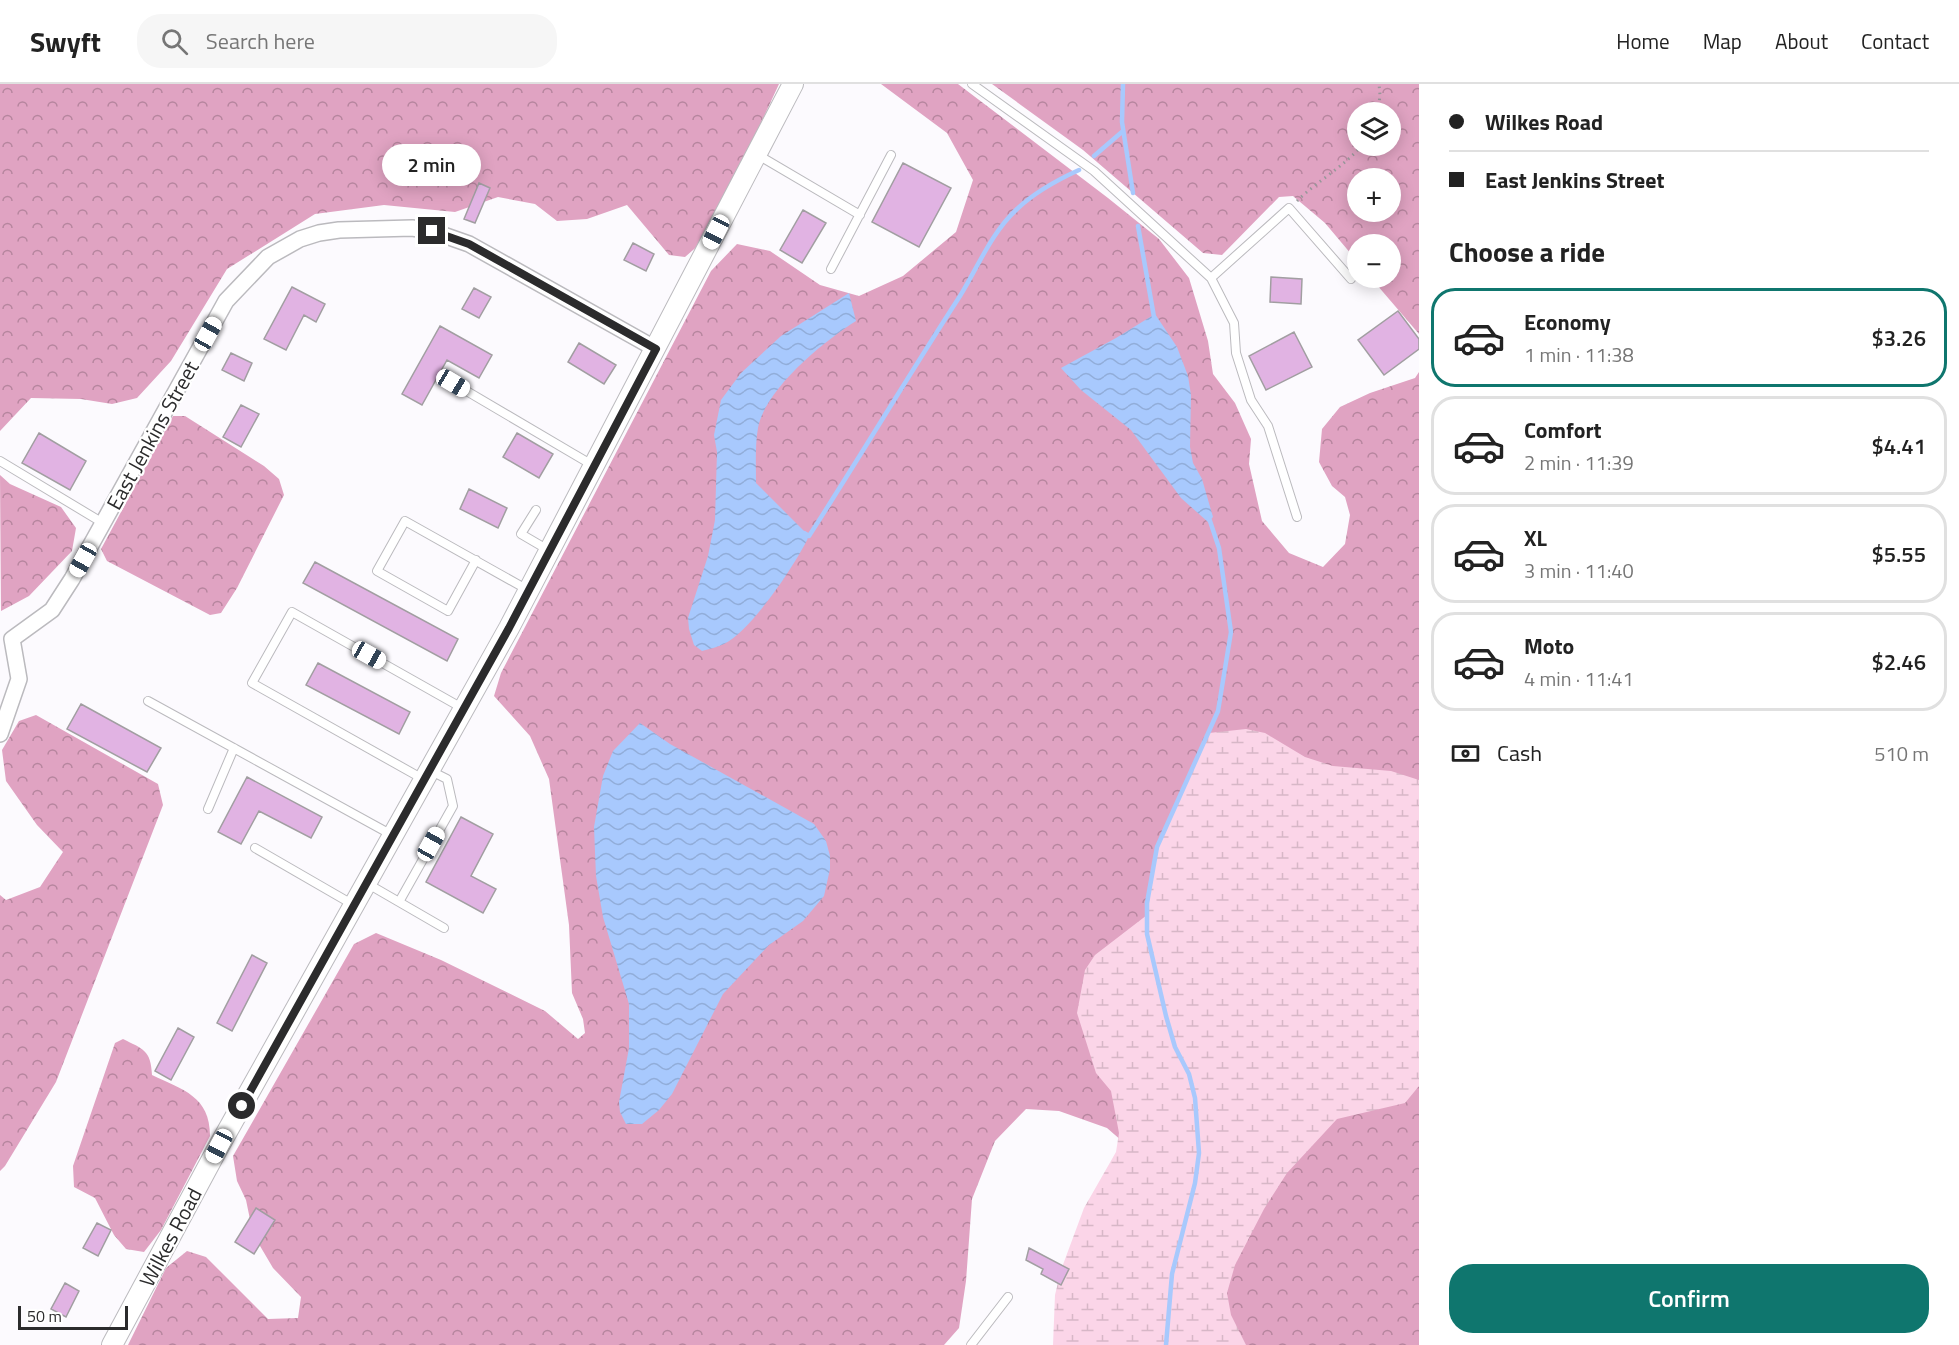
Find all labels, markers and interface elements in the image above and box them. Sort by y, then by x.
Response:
search box [137,14,557,68]
text: Swyft [30,20,101,63]
text: Search here [206,24,315,58]
icon: search [158,25,191,58]
text: Home [1616,25,1670,57]
text: Map [1703,25,1742,57]
text: About [1775,25,1828,57]
text: Contact [1861,25,1929,57]
map controls [1347,102,1401,288]
button: layers [1347,102,1401,156]
text: Wilkes Road [1485,105,1603,139]
callout: 2 min [382,144,482,186]
text: 2 min [407,149,456,180]
text: East Jenkins Street [1485,163,1664,197]
button: + [1347,168,1401,222]
car [700,212,732,252]
route end [418,217,445,244]
text: Choose a ride [1449,231,1605,272]
button: − [1347,234,1401,288]
text: Economy [1524,305,1611,339]
icon: car [1452,311,1506,365]
car [191,314,225,354]
text: $3.26 [1871,321,1926,355]
text: 1 min · 11:38 [1524,339,1634,370]
street label: East Jenkins Street [98,354,207,515]
car [433,366,473,400]
text: Comfort [1524,413,1602,447]
icon: car [1452,419,1506,473]
text: $4.41 [1871,429,1926,463]
text: 2 min · 11:39 [1524,447,1634,478]
text: XL [1524,521,1547,555]
icon: car [1452,527,1506,581]
text: $5.55 [1871,537,1926,571]
car [66,540,100,580]
text: 3 min · 11:40 [1524,555,1634,586]
text: Moto [1524,629,1574,663]
icon: car [1452,635,1506,689]
car [349,638,389,672]
text: $2.46 [1871,645,1926,679]
text: 4 min · 11:41 [1524,663,1634,694]
text: Cash [1497,736,1542,770]
icon: cash [1449,737,1482,770]
text: 510 m [1874,738,1929,769]
car [414,824,448,864]
route start [228,1092,255,1119]
car [203,1126,235,1166]
street label: Wilkes Road [130,1182,210,1292]
button: Confirm [1449,1264,1929,1333]
scale bar [18,1303,128,1330]
text: 50 m [27,1304,62,1328]

